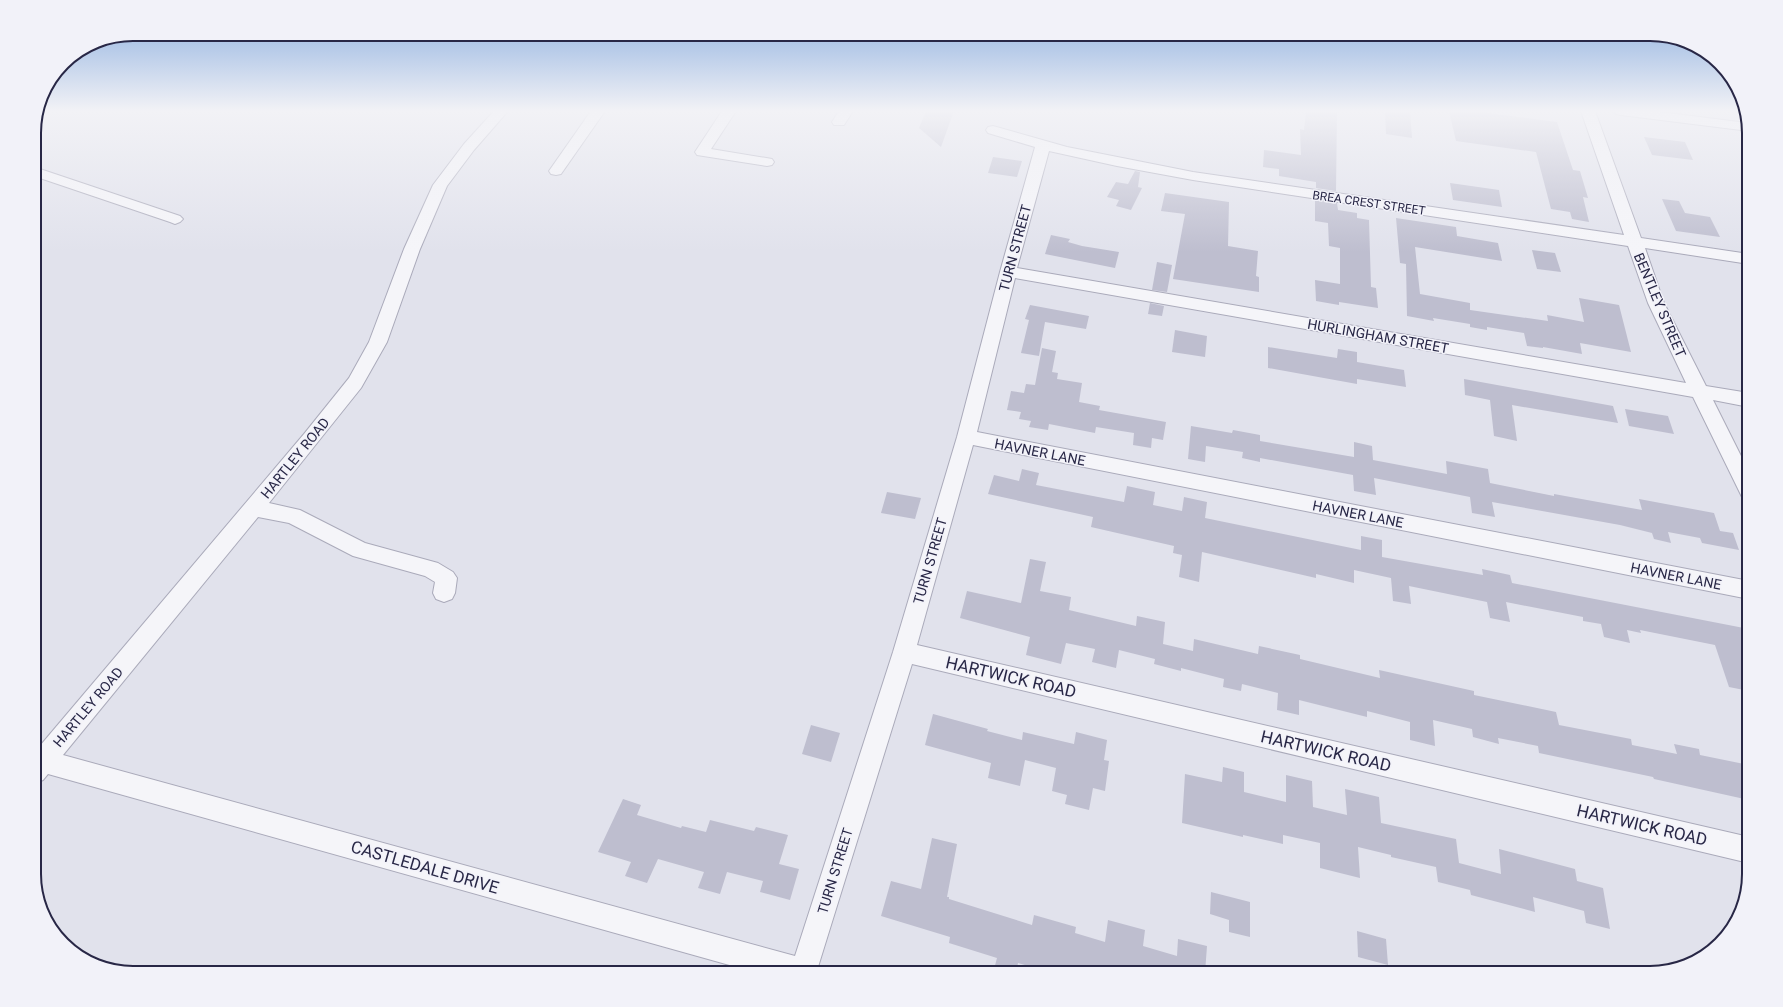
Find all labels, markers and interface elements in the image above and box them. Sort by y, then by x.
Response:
street label: BREA CREST STREET [1312,188,1426,218]
street label: TURN STREET [996,202,1034,293]
street label: BENTLEY STREET [1631,250,1689,360]
street label: HURLINGHAM STREET [1306,316,1451,356]
street label: HARTLEY ROAD [257,414,333,502]
street label: HAVNER LANE [993,435,1087,469]
street label: HAVNER LANE [1311,497,1405,531]
street label: TURN STREET [910,515,950,606]
street label: HAVNER LANE [1629,559,1723,593]
street label: HARTWICK ROAD [944,652,1078,702]
street label: HARTLEY ROAD [50,664,126,750]
street label: HARTWICK ROAD [1259,726,1393,776]
street label: HARTWICK ROAD [1575,800,1709,850]
street label: TURN STREET [814,825,856,916]
street label: CASTLEDALE DRIVE [349,836,502,898]

